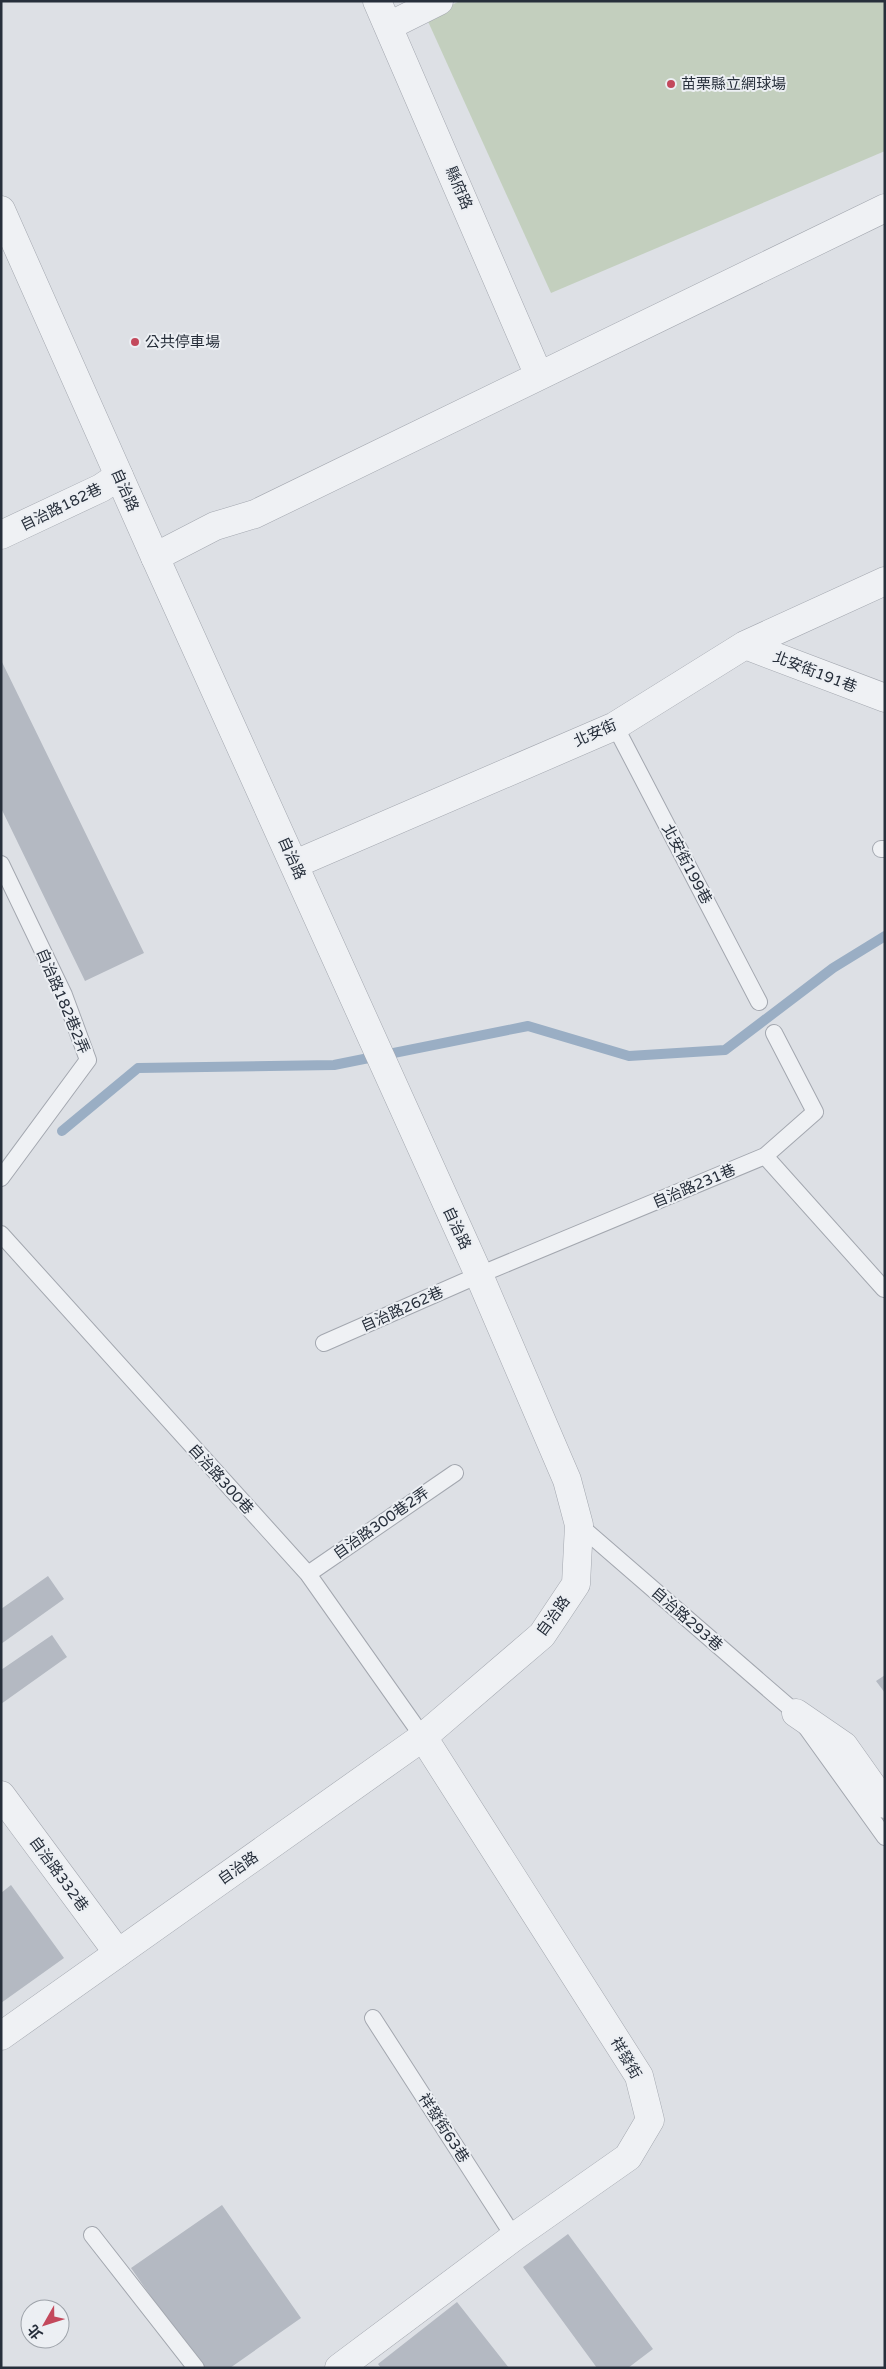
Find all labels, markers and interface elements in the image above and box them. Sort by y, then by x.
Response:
place label: 苗栗縣立網球場 [681,75,786,93]
marker: 苗栗縣立網球場 [665,78,677,90]
street label: 縣府路 [442,164,476,212]
place label: 公共停車場 [145,333,220,351]
marker: 公共停車場 [129,336,141,348]
street label: 自治路 [108,466,142,514]
street label: 自治路182巷 [17,480,105,534]
street label: 北安街191巷 [771,648,859,696]
street label: 北安街 [571,716,619,750]
street label: 北安街199巷 [658,821,716,907]
street label: 自治路 [275,834,309,882]
street label: 自治路182巷2弄 [33,946,93,1056]
street label: 自治路231巷 [650,1160,738,1212]
street label: 自治路 [439,1204,475,1252]
street label: 自治路262巷 [358,1283,446,1335]
street label: 自治路300巷 [185,1440,257,1518]
street label: 自治路300巷2弄 [330,1483,432,1563]
street label: 自治路293巷 [648,1583,726,1655]
street label: 自治路 [532,1593,574,1639]
street label: 自治路332巷 [26,1833,92,1915]
street label: 自治路 [214,1848,262,1888]
street label: 祥發街 [607,2034,645,2082]
street label: 祥發街63巷 [415,2090,473,2166]
north arrow [20,2299,70,2349]
text: 北 [24,2321,46,2343]

